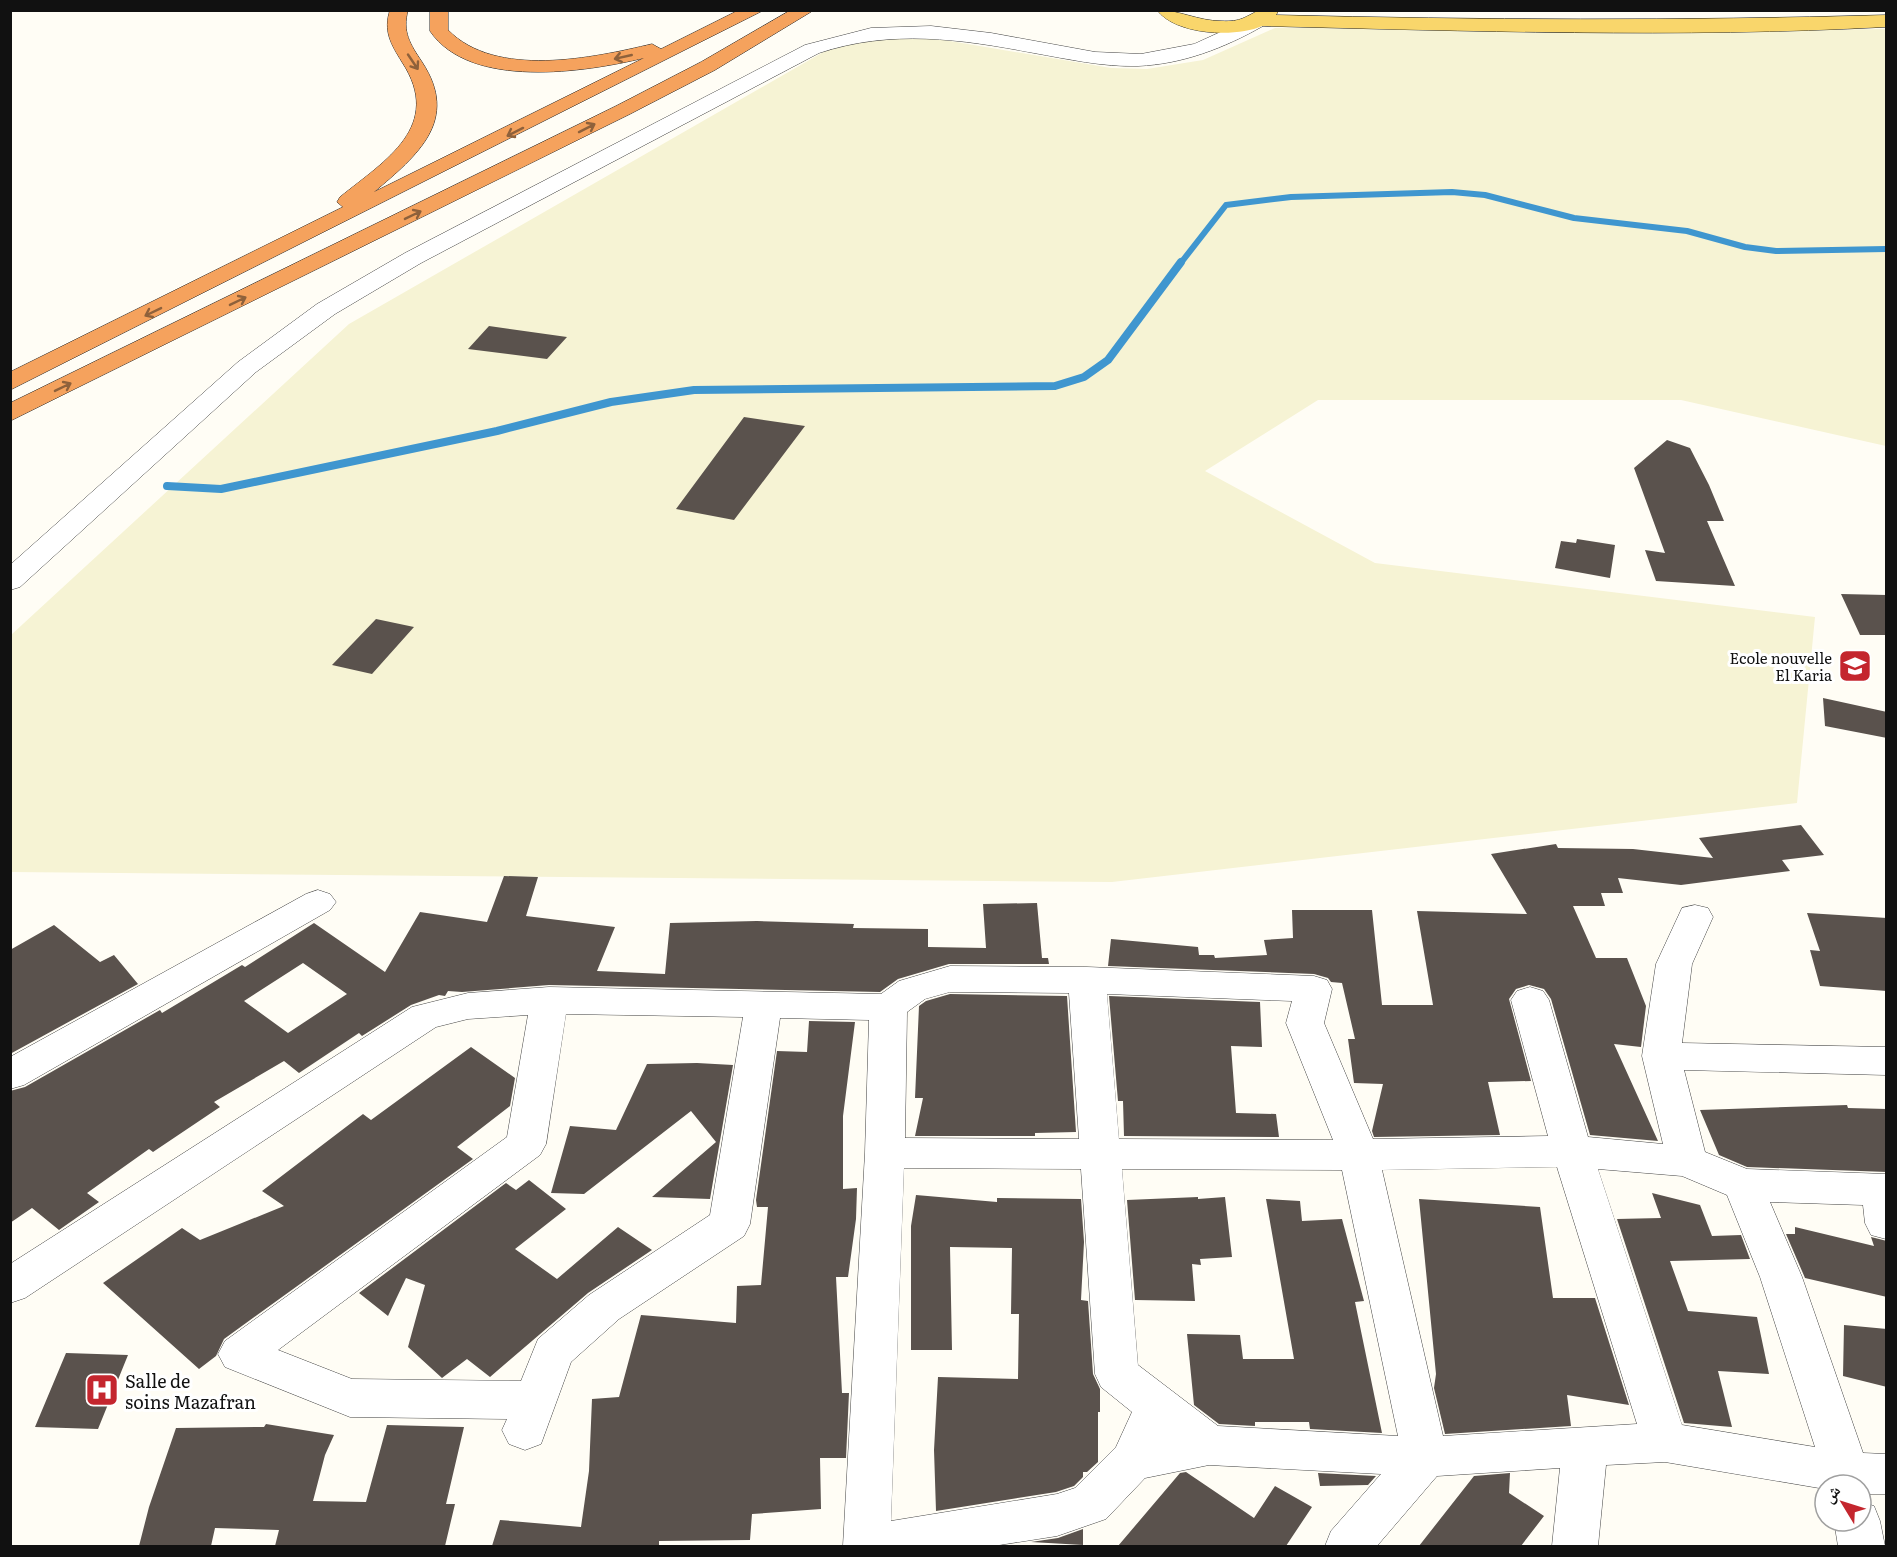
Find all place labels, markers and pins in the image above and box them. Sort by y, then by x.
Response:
place label: Ecole nouvelle El Karia [1729,646,1833,686]
school or university icon: Ecole nouvelle El Karia [1837,648,1873,684]
place label: Salle de soins Mazafran [125,1367,256,1415]
hospital icon: Salle de soins Mazafran [84,1372,120,1408]

